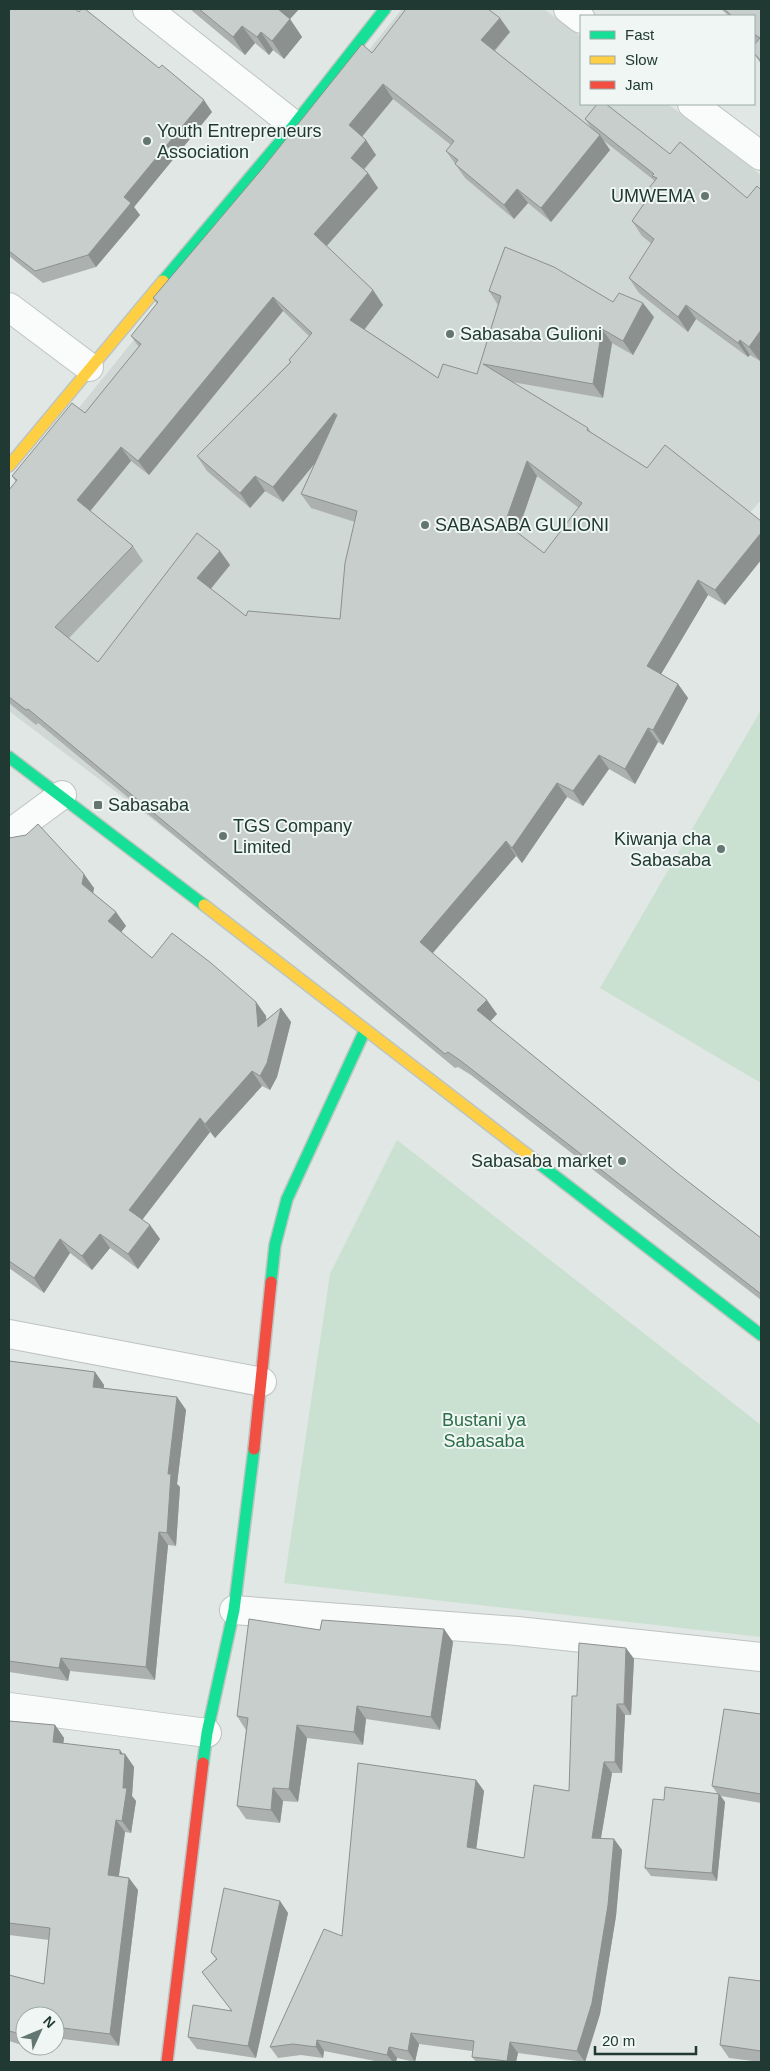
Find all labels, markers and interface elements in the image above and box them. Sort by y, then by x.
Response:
legend [580,15,755,105]
text: Fast [625,26,655,43]
text: Slow [625,51,658,68]
text: Jam [625,76,653,93]
place label: Youth Entrepreneurs Association [157,121,321,162]
marker: Youth Entrepreneurs Association [141,135,153,147]
place label: UMWEMA [611,186,695,206]
marker: UMWEMA [699,190,711,202]
place label: Sabasaba Gulioni [460,324,602,344]
marker: Sabasaba Gulioni [444,328,456,340]
place label: SABASABA GULIONI [435,515,609,535]
marker: SABASABA GULIONI [419,519,431,531]
place label: Sabasaba [108,795,190,815]
marker: Sabasaba [92,799,104,811]
place label: TGS Company Limited [233,816,352,857]
place label: Kiwanja cha Sabasaba [614,829,712,870]
marker: TGS Company Limited [217,830,229,842]
marker: Kiwanja cha Sabasaba [715,843,727,855]
place label: Sabasaba market [471,1151,612,1171]
marker: Sabasaba market [616,1155,628,1167]
park label: Bustani ya Sabasaba [442,1410,527,1451]
north arrow [15,2006,65,2056]
text: N [40,2013,59,2031]
scale bar [595,2024,696,2056]
text: 20 m [602,2032,635,2049]

